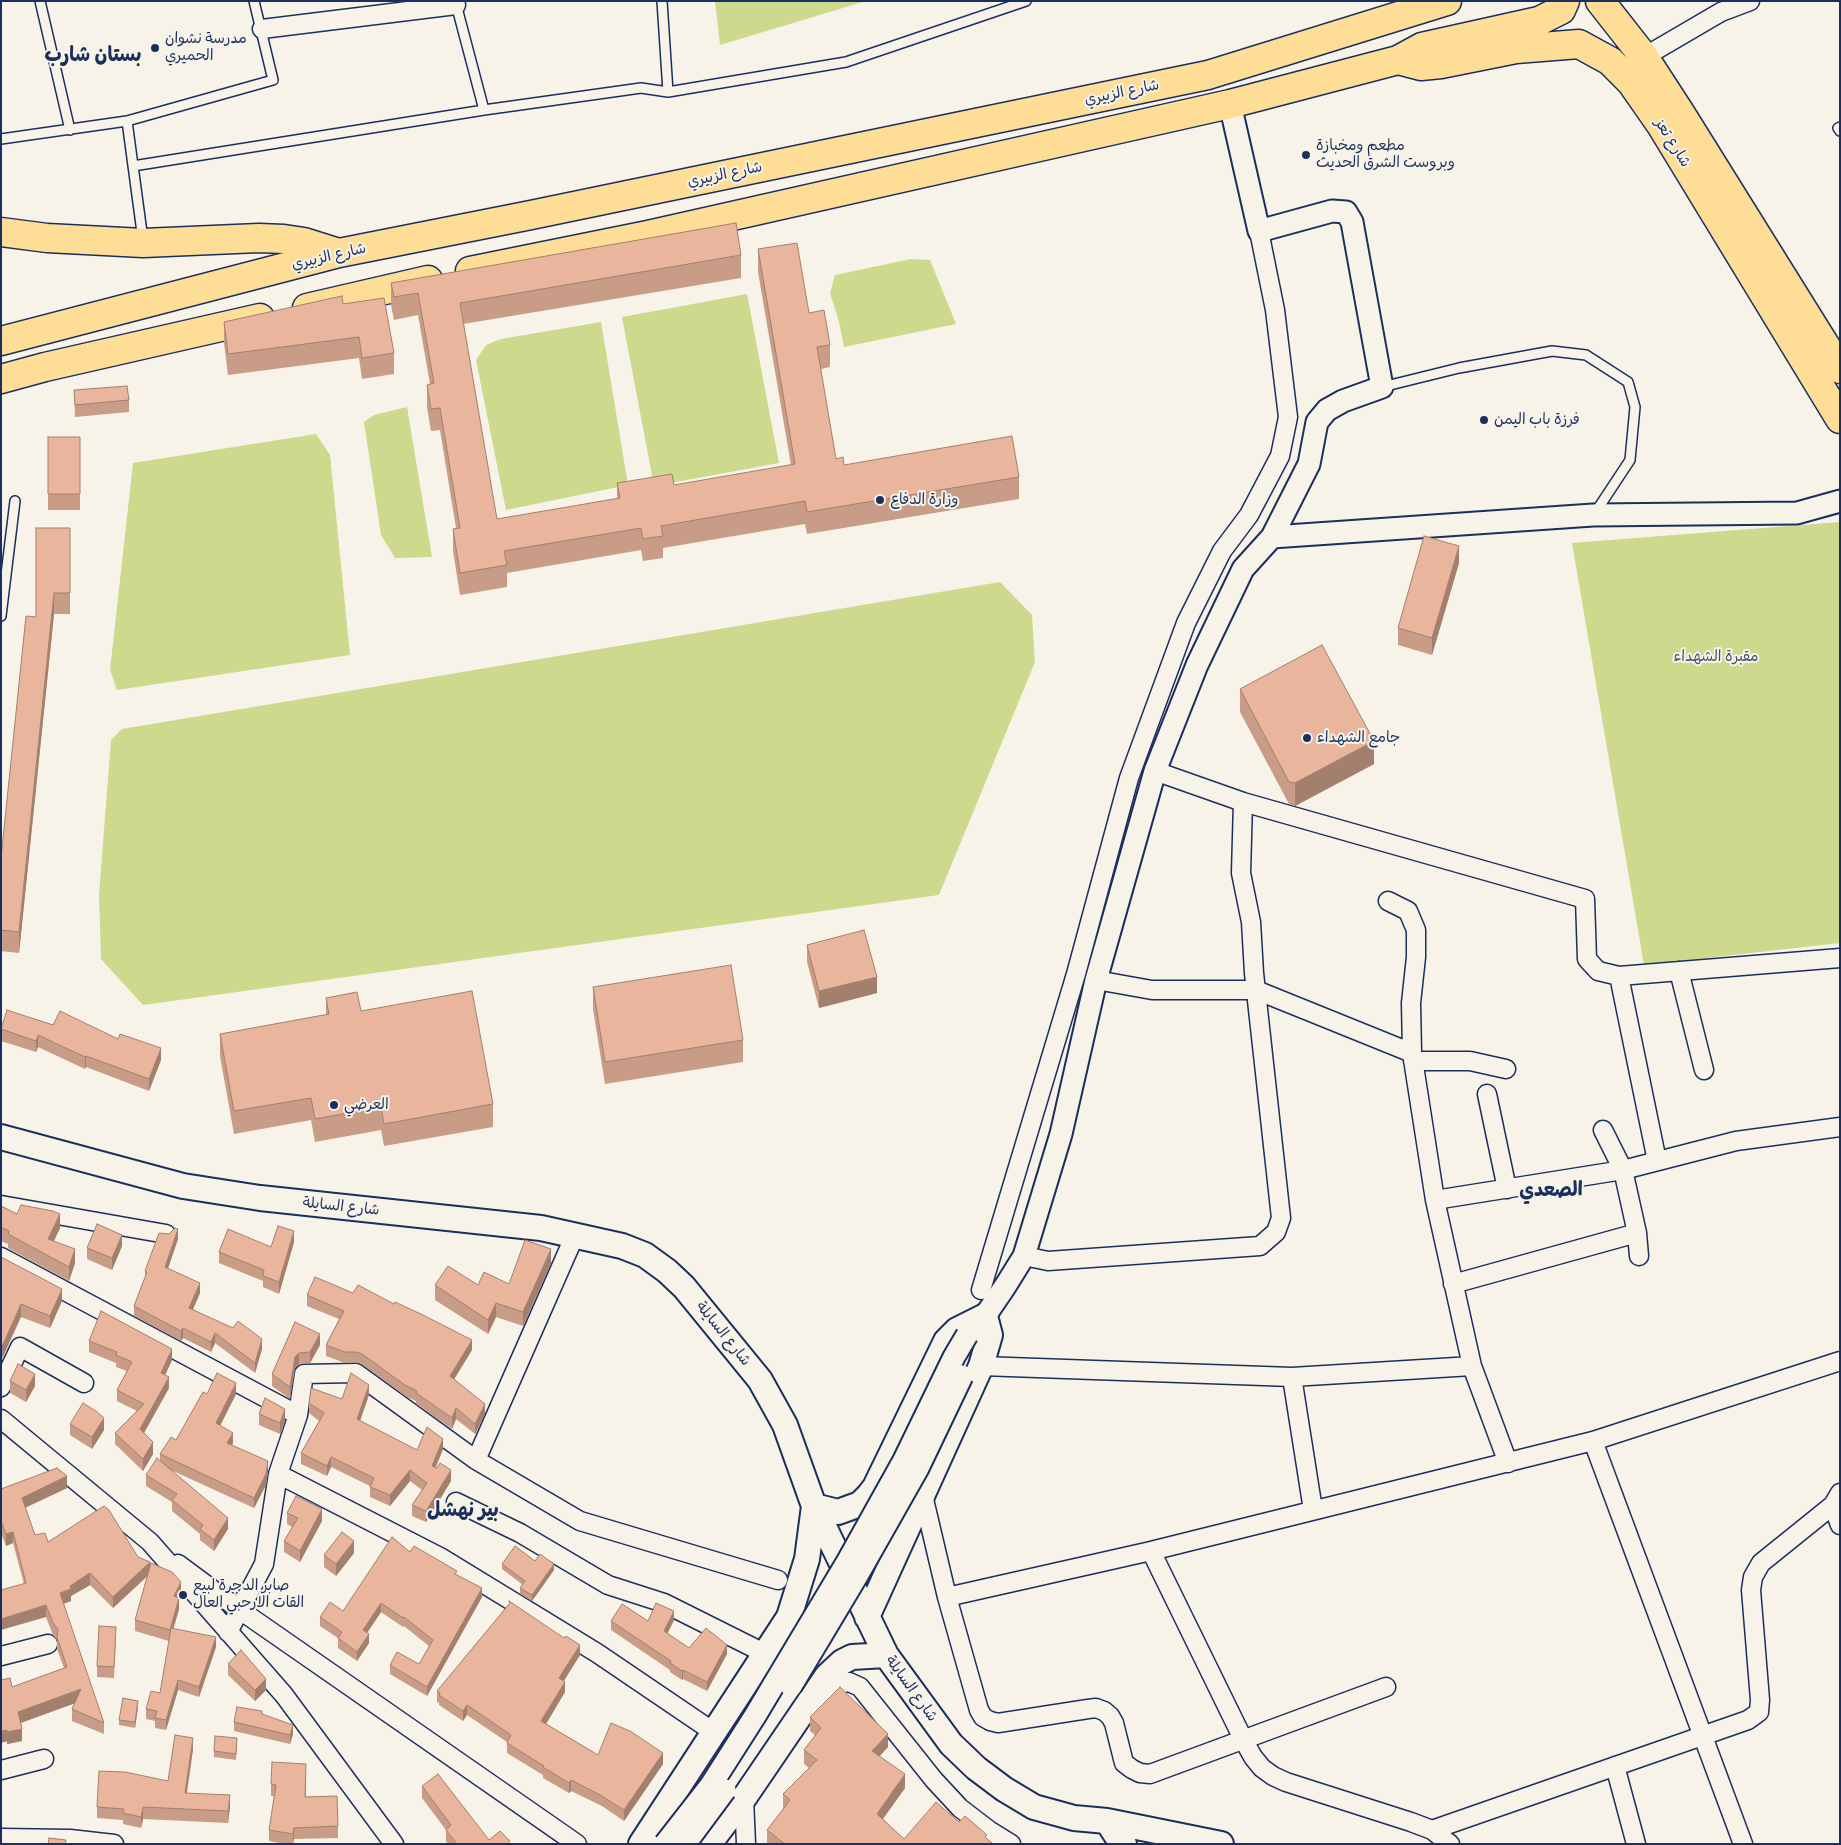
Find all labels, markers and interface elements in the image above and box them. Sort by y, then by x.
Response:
place label: مدرسة نشوان الحميري [165,30,247,65]
marker: مدرسة نشوان الحميري [149,42,161,54]
district label: بستان شارب [44,44,142,68]
street label: شارع الزبيري [1083,76,1161,110]
street label: شارع تعز [1650,115,1694,171]
place label: مطعم ومخبازة وبروست الشرق الحديث [1316,137,1455,172]
marker: مطعم ومخبازة وبروست الشرق الحديث [1300,149,1312,161]
street label: شارع الزبيري [686,158,764,192]
street label: شارع الزبيري [290,240,368,274]
place label: فرزة باب اليمن [1494,411,1580,429]
marker: فرزة باب اليمن [1478,414,1490,426]
place label: وزارة الدفاع [890,491,958,509]
marker: وزارة الدفاع [874,494,886,506]
park label: مقبرة الشهداء [1674,648,1758,666]
place label: جامع الشهداء [1317,729,1400,747]
marker: جامع الشهداء [1301,732,1313,744]
place label: العرضي [344,1096,389,1114]
marker: العرضي [328,1099,340,1111]
district label: الصعدي [1519,1179,1583,1203]
street label: شارع السايلة [302,1194,380,1220]
street label: شارع السايلة [692,1298,754,1370]
district label: بير نهشل [427,1499,499,1523]
place label: صابر الدجرة لبيع القات الارحبي العال [193,1577,304,1612]
marker: صابر الدجرة لبيع القات الارحبي العال [177,1589,189,1601]
street label: شارع السايلة [881,1652,941,1726]

